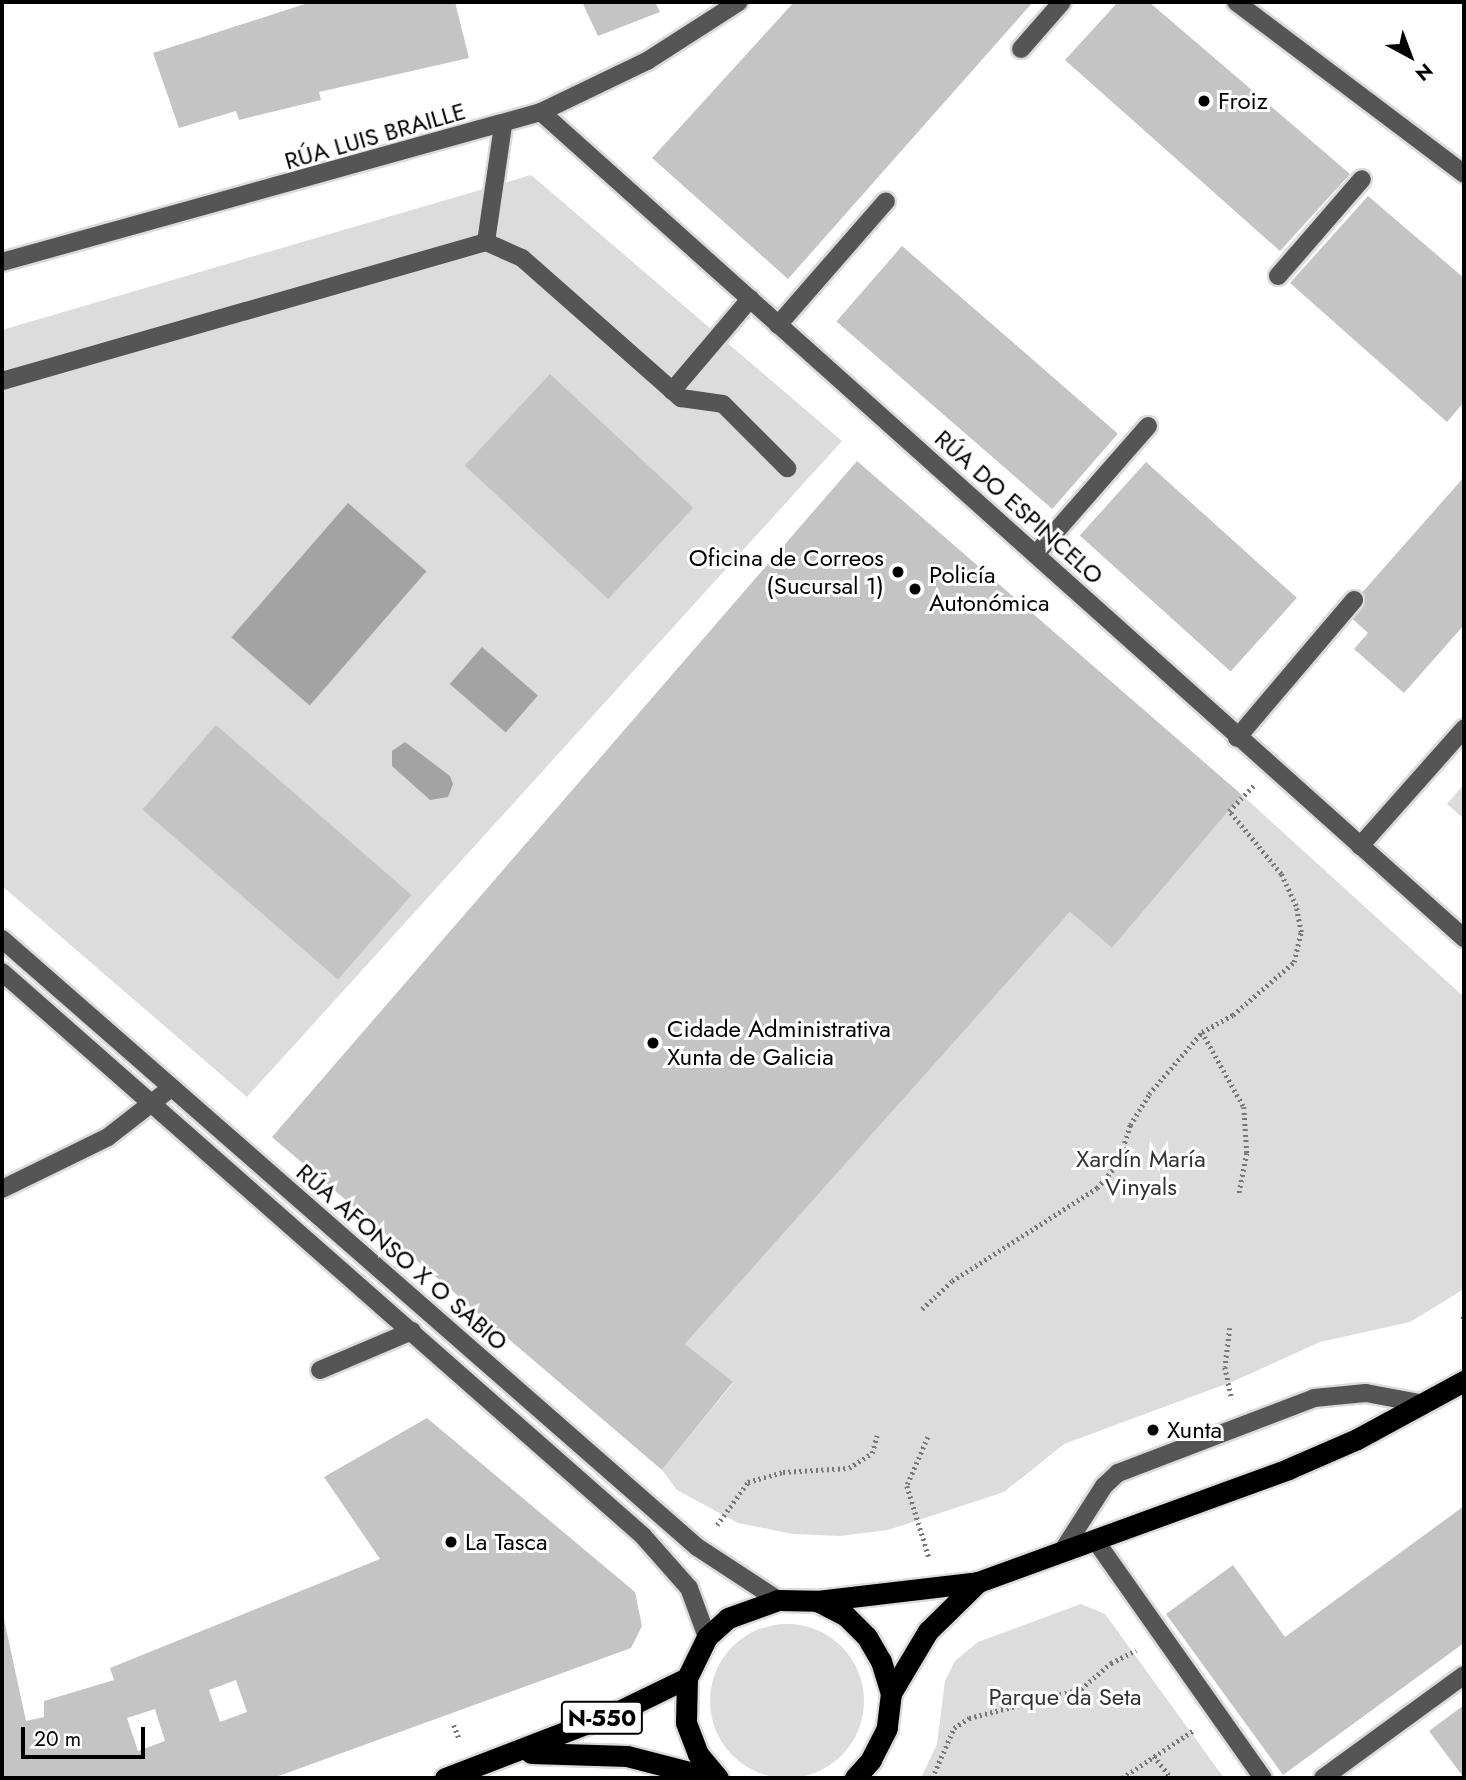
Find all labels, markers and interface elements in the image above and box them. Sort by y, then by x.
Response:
north arrow [1375,21,1445,91]
text: N [1410,57,1439,87]
place label: Froiz [1218,87,1268,115]
marker: Froiz [1196,93,1212,109]
street label: RÚA LUIS BRAILLE [281,96,469,176]
street label: RÚA DO ESPINCELO [929,424,1109,590]
place label: Oficina de Correos (Sucursal 1) [689,544,884,600]
place label: Policía Autonómica [929,561,1050,617]
marker: Oficina de Correos (Sucursal 1) [890,564,906,580]
marker: Policía Autonómica [907,581,923,597]
place label: Cidade Administrativa Xunta de Galicia [667,1015,891,1071]
marker: Cidade Administrativa Xunta de Galicia [645,1035,661,1051]
park label: Xardín María Vinyals [1076,1145,1206,1201]
street label: RÚA AFONSO X O SABIO [291,1158,513,1356]
place label: Xunta [1167,1416,1222,1444]
marker: Xunta [1145,1422,1161,1438]
place label: La Tasca [465,1528,548,1556]
marker: La Tasca [443,1534,459,1550]
park label: Parque da Seta [989,1683,1141,1711]
road number: N-550 [560,1698,644,1737]
scale bar [24,1714,149,1758]
text: 20 m [34,1724,81,1754]

